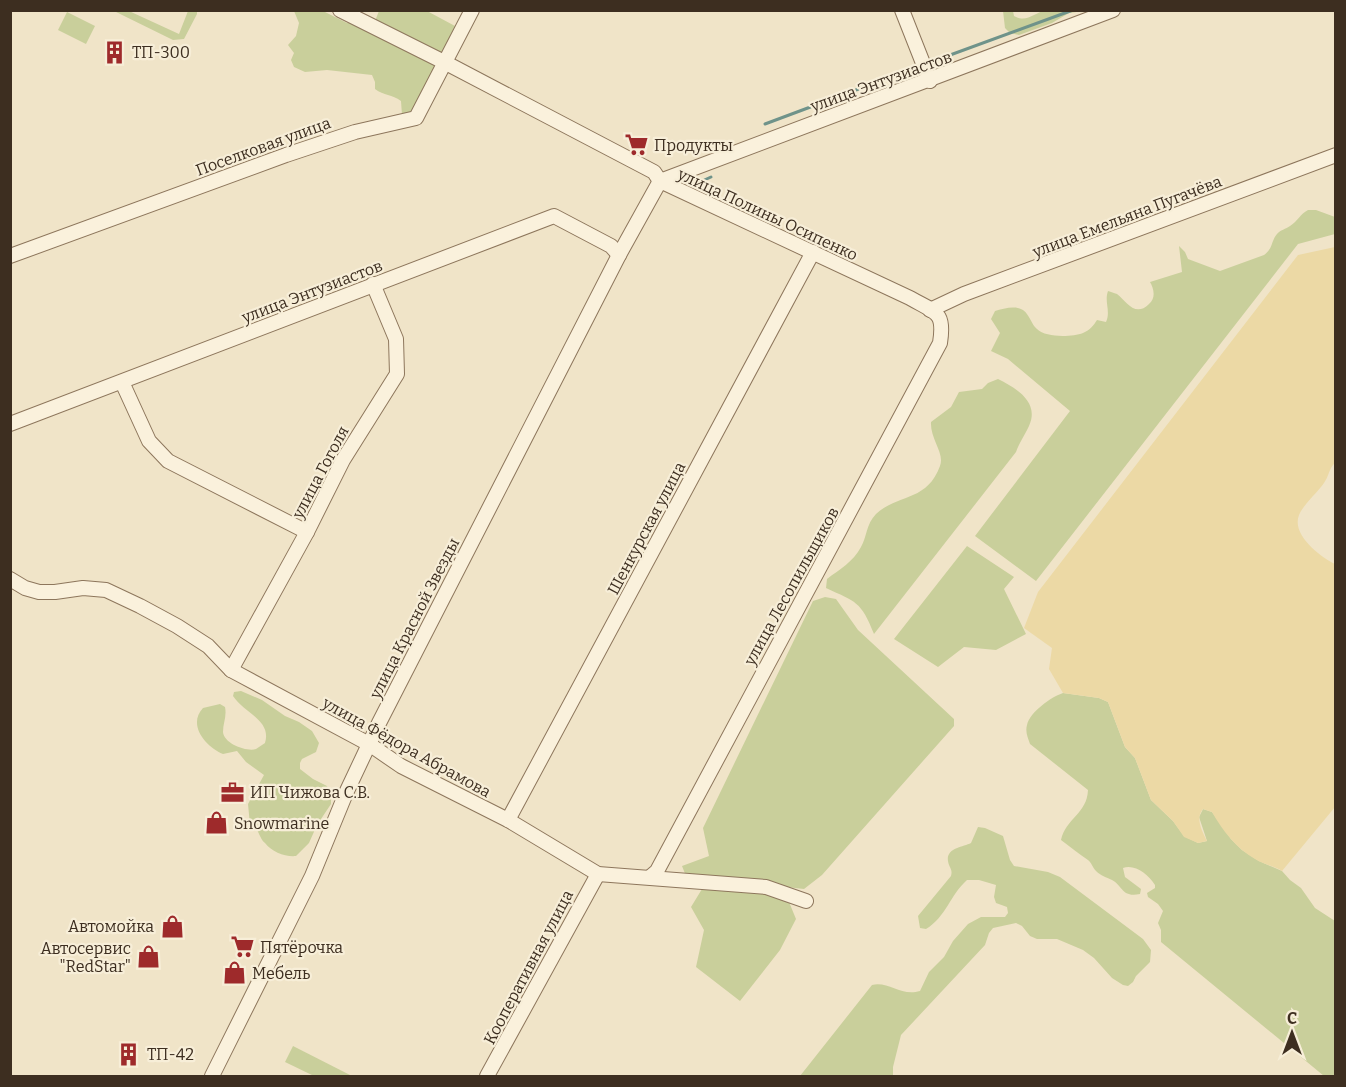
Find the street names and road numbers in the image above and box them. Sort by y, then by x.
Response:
street label: улица Энтузиастов [807,47,954,116]
street label: Поселковая улица [193,113,333,180]
street label: улица Полины Осипенко [674,164,861,265]
street label: улица Емельяна Пугачёва [1029,171,1225,262]
street label: улица Энтузиастов [238,256,385,327]
street label: улица Гоголя [288,423,353,523]
street label: Шенкурская улица [603,458,690,598]
street label: улица Лесопильщиков [740,504,843,669]
street label: улица Красной Звезды [365,535,463,703]
street label: улица Фёдора Абрамова [319,693,494,802]
street label: Кооперативная улица [480,887,577,1048]

